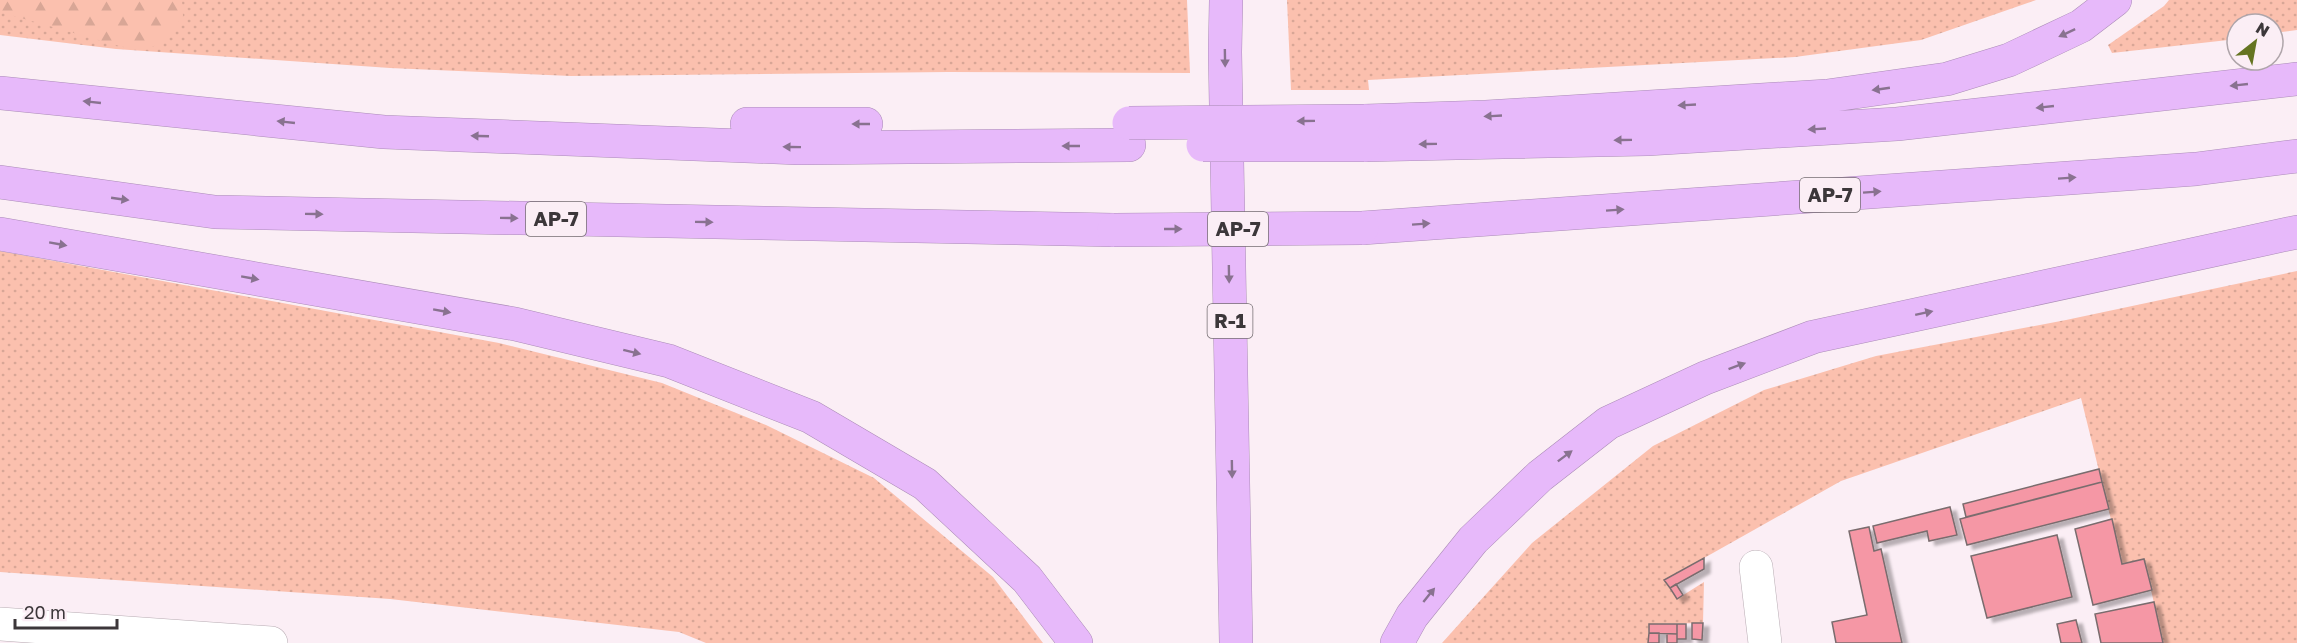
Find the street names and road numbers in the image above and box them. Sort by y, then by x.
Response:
road number: AP-7 [1800,178,1860,212]
road number: AP-7 [526,202,586,236]
road number: AP-7 [1208,212,1268,246]
road number: R-1 [1208,304,1252,338]

